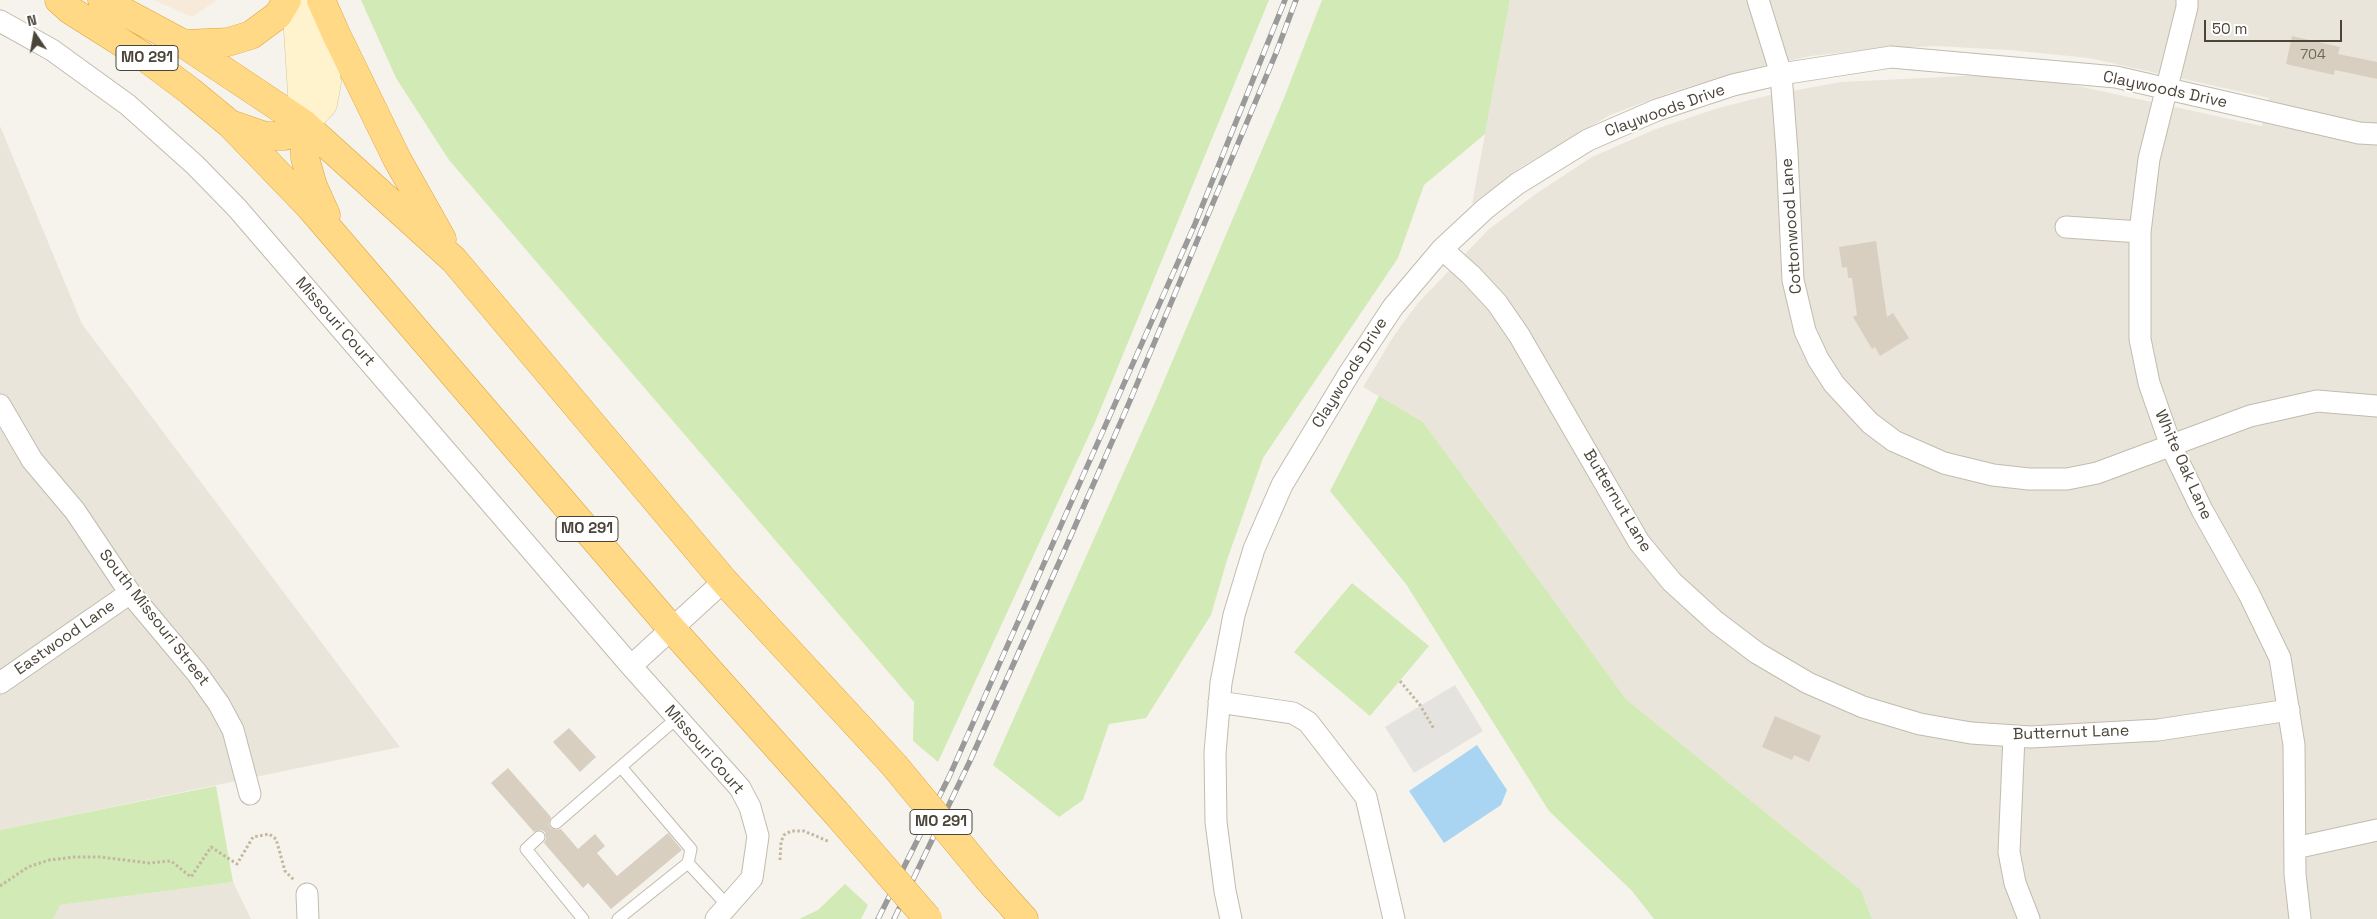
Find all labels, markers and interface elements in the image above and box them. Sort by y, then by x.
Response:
north arrow [10,10,60,60]
scale bar [2207,10,2344,42]
text: N [25,11,38,30]
text: 50 m [2212,19,2247,38]
road number: MO 291 [116,46,178,70]
house number: 704 [2300,47,2326,63]
street label: Claywoods Drive [2101,67,2229,113]
street label: Claywoods Drive [1602,80,1728,142]
street label: Cottonwood Lane [1778,157,1806,295]
street label: Missouri Court [291,274,379,370]
street label: Claywoods Drive [1308,314,1392,432]
street label: White Oak Lane [2150,407,2216,523]
street label: Butternut Lane [1579,446,1655,556]
road number: MO 291 [556,516,618,542]
street label: South Missouri Street [95,546,213,690]
street label: Eastwood Lane [11,596,119,680]
street label: Missouri Court [660,702,748,798]
street label: Butternut Lane [2012,721,2130,745]
road number: MO 291 [910,810,972,834]

